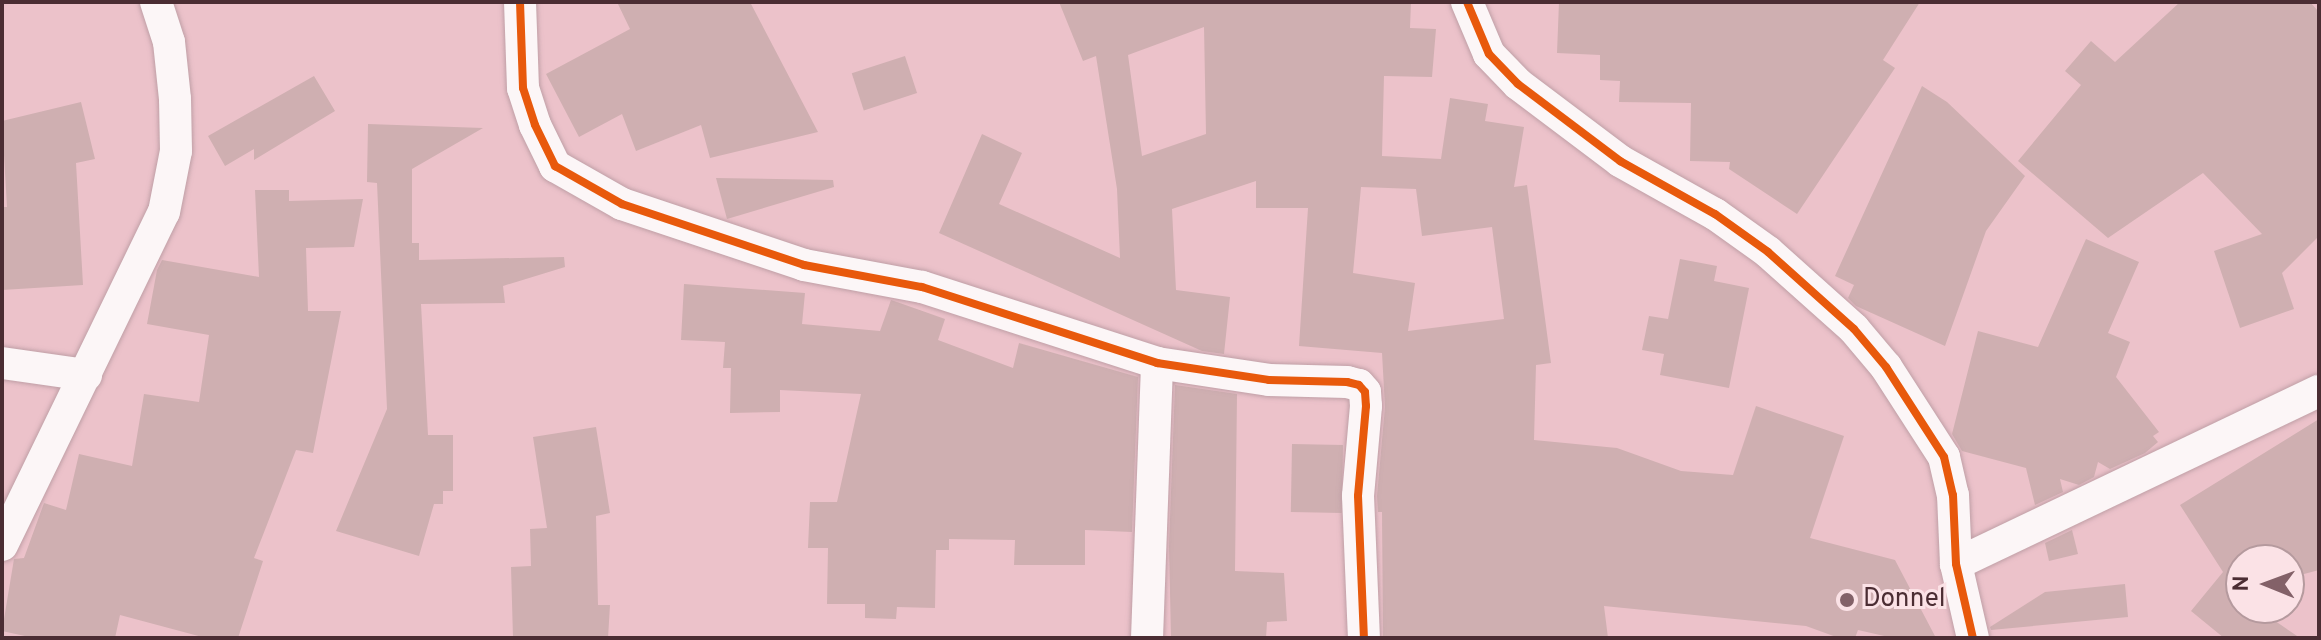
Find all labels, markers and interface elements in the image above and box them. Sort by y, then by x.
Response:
north arrow [2225,544,2305,624]
text: N [2229,575,2256,592]
place label: Donnel [1863,584,1946,616]
marker: Donnel [1838,591,1856,609]

